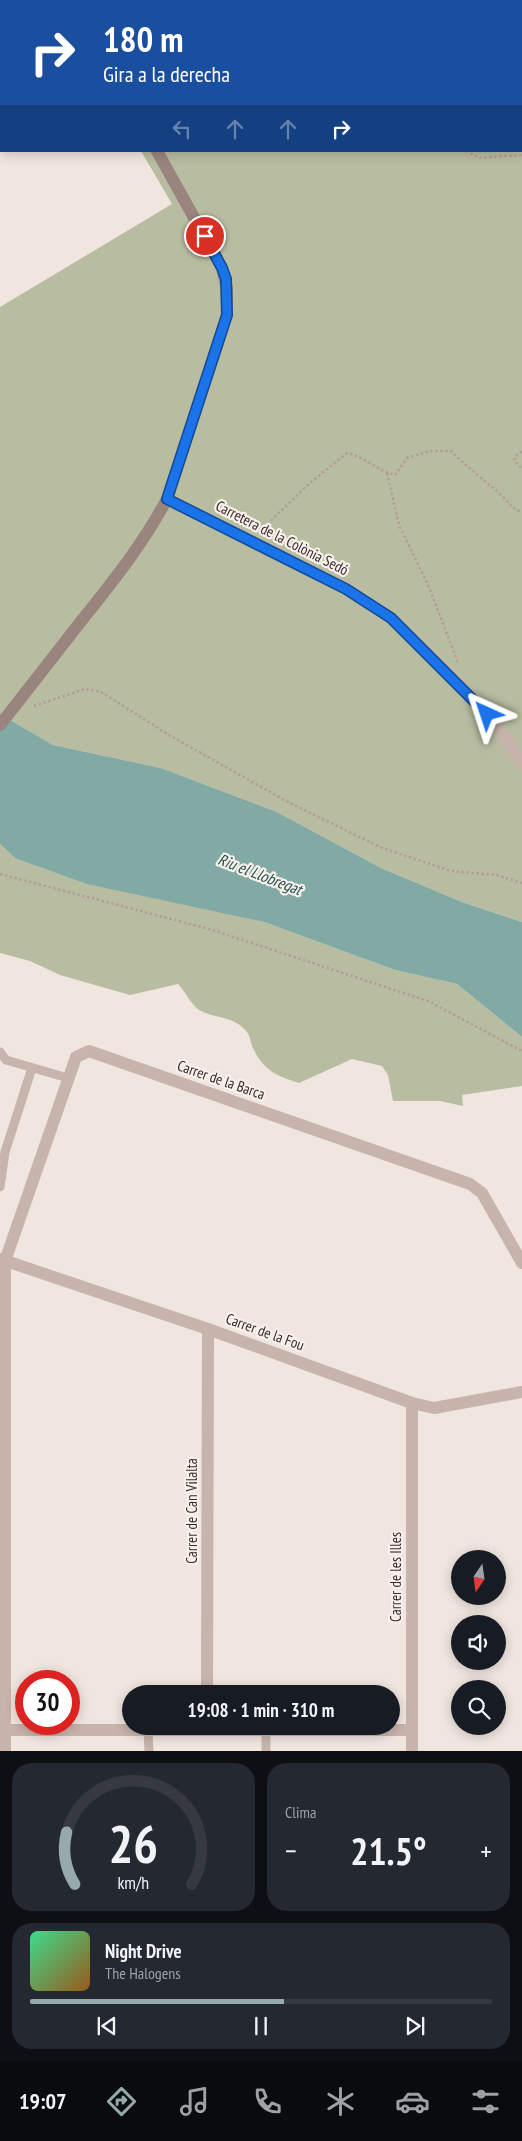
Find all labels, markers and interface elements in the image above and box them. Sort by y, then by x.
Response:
text: 180 m [103,16,184,62]
icon: right [20,20,85,85]
text: Gira a la derecha [103,60,230,88]
icon: left [168,115,196,143]
icon: ahead [221,115,249,143]
icon: ahead [274,115,302,143]
icon: right [327,115,355,143]
pin [184,215,226,257]
icon: arrive [191,222,219,250]
street label: Carretera de la Colònia Sedó [213,496,352,579]
position arrow [460,687,512,739]
water label: Riu el Llobregat [215,849,306,900]
street label: Carrer de la Barca [175,1056,267,1103]
street label: Carrer de la Fou [223,1309,307,1355]
street label: Carrer de Can Vilalta [182,1458,201,1564]
street label: Carrer de les Illes [386,1532,405,1622]
north arrow [451,1550,506,1605]
map controls [451,1550,506,1735]
button: sound [451,1615,506,1670]
speed limit sign: 30 [15,1670,80,1735]
button: search [451,1680,506,1735]
text: 19:08 · 1 min · 310 m [188,1698,334,1722]
text: Clima [285,1802,316,1822]
text: 26 [109,1810,158,1877]
text: 21.5° [350,1826,427,1875]
text: − [285,1832,297,1869]
text: + [480,1832,492,1869]
text: km/h [118,1871,149,1894]
text: Night Drive [105,1939,182,1963]
text: The Halogens [105,1963,181,1983]
icon: previous [93,2012,121,2040]
icon: pause [247,2012,275,2040]
icon: next [401,2012,429,2040]
icon: directions [104,2084,139,2119]
icon: music [177,2084,212,2119]
icon: phone [250,2084,285,2119]
icon: climate [323,2084,358,2119]
icon: car [395,2084,430,2119]
icon: filters [468,2084,503,2119]
text: 19:07 [19,2087,66,2115]

